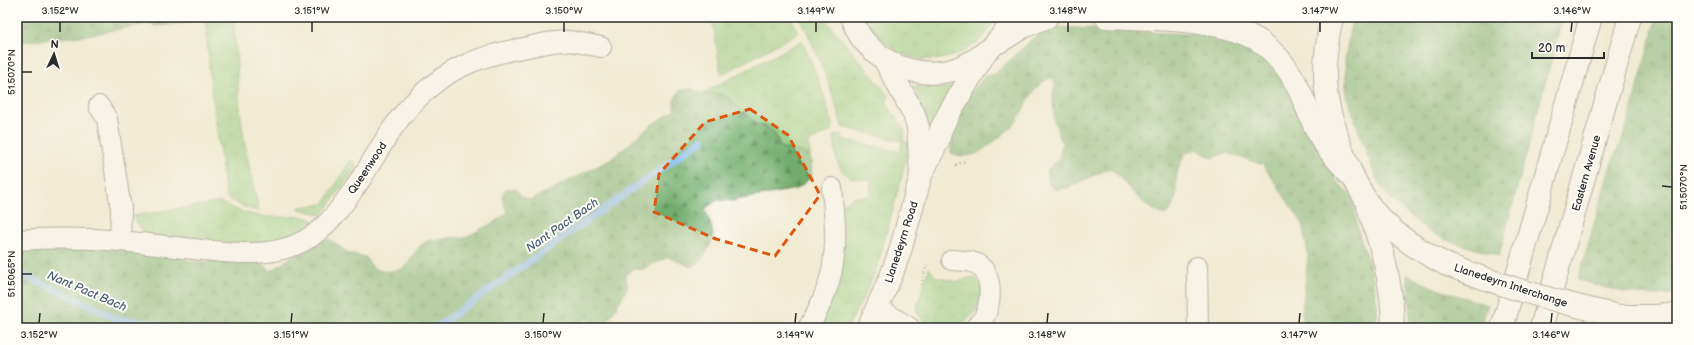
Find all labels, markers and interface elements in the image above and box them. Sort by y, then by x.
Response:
text: 3.152°W [42,5,79,17]
text: 3.151°W [294,5,330,17]
text: 3.150°W [545,5,583,17]
text: 3.149°W [797,5,835,17]
text: 3.148°W [1049,5,1087,17]
text: 3.147°W [1302,5,1338,17]
text: 3.146°W [1553,5,1591,17]
north arrow [34,34,74,74]
scale bar [1532,34,1604,60]
text: N [50,38,59,51]
text: 20 m [1538,41,1565,56]
text: 51.5070°N [6,49,18,95]
street label: Eastern Avenue [1569,133,1604,213]
street label: Queenwood [345,140,390,197]
text: 51.5070°N [1678,164,1690,210]
water label: Nant Pact Bach [523,195,602,256]
street label: Llanedeyrn Road [882,200,921,285]
text: 51.5065°N [6,251,18,298]
street label: Llanedeyrn Interchange [1452,261,1570,310]
water label: Nant Pact Bach [45,268,129,315]
text: 3.152°W [21,329,58,341]
text: 3.151°W [273,329,309,341]
text: 3.150°W [524,329,562,341]
text: 3.149°W [776,329,814,341]
text: 3.148°W [1028,329,1066,341]
text: 3.147°W [1281,329,1317,341]
text: 3.146°W [1532,329,1570,341]

